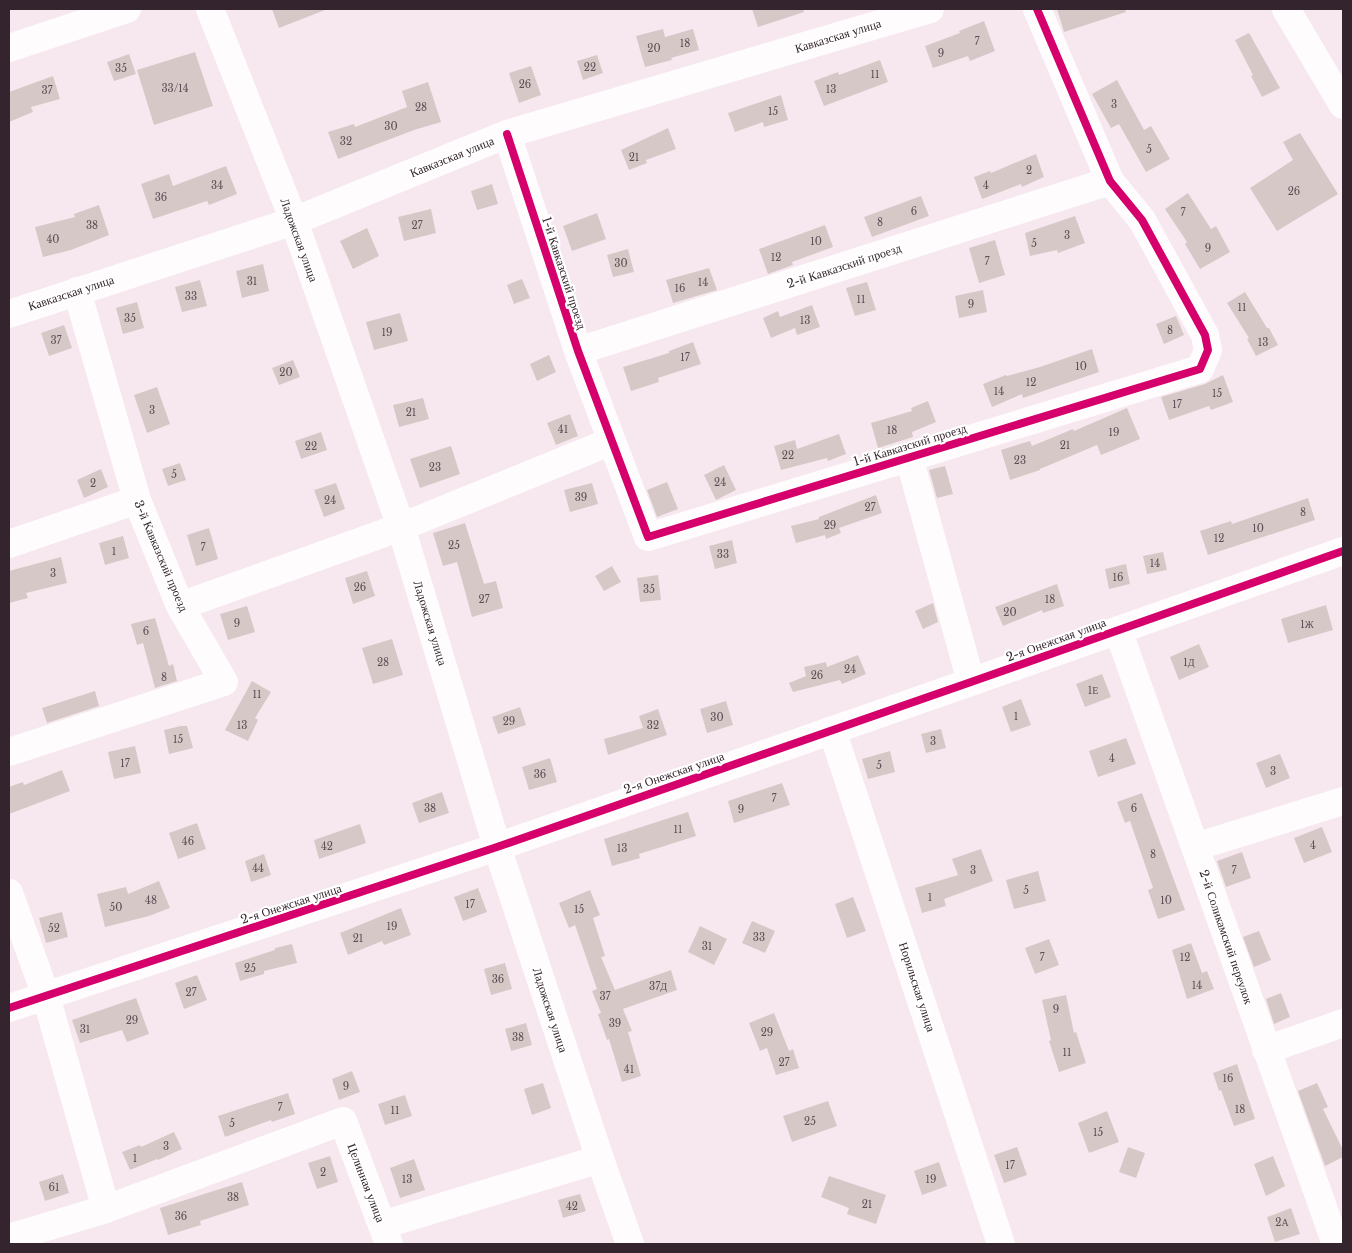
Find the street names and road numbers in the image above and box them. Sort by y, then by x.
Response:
street label: Кавказская улица [793,15,883,56]
street label: Кавказская улица [408,133,497,180]
street label: Ладожская улица [277,196,322,284]
street label: 1-й Кавказский проезд [539,215,590,331]
street label: 2-й Кавказский проезд [785,240,903,291]
street label: Кавказская улица [26,271,116,313]
street label: 1-й Кавказский проезд [852,420,968,469]
street label: 3-й Кавказский проезд [131,498,192,614]
street label: Ладожская улица [410,578,451,668]
street label: 2-я Онежская улица [1004,614,1108,665]
street label: 2-я Онежская улица [622,748,727,797]
street label: 2-й Соликамский переулок [1196,868,1257,1006]
street label: 2-я Онежская улица [238,880,344,927]
street label: Норильская улица [896,940,939,1034]
street label: Ладожская улица [530,966,571,1055]
street label: Целинная улица [345,1141,389,1225]

